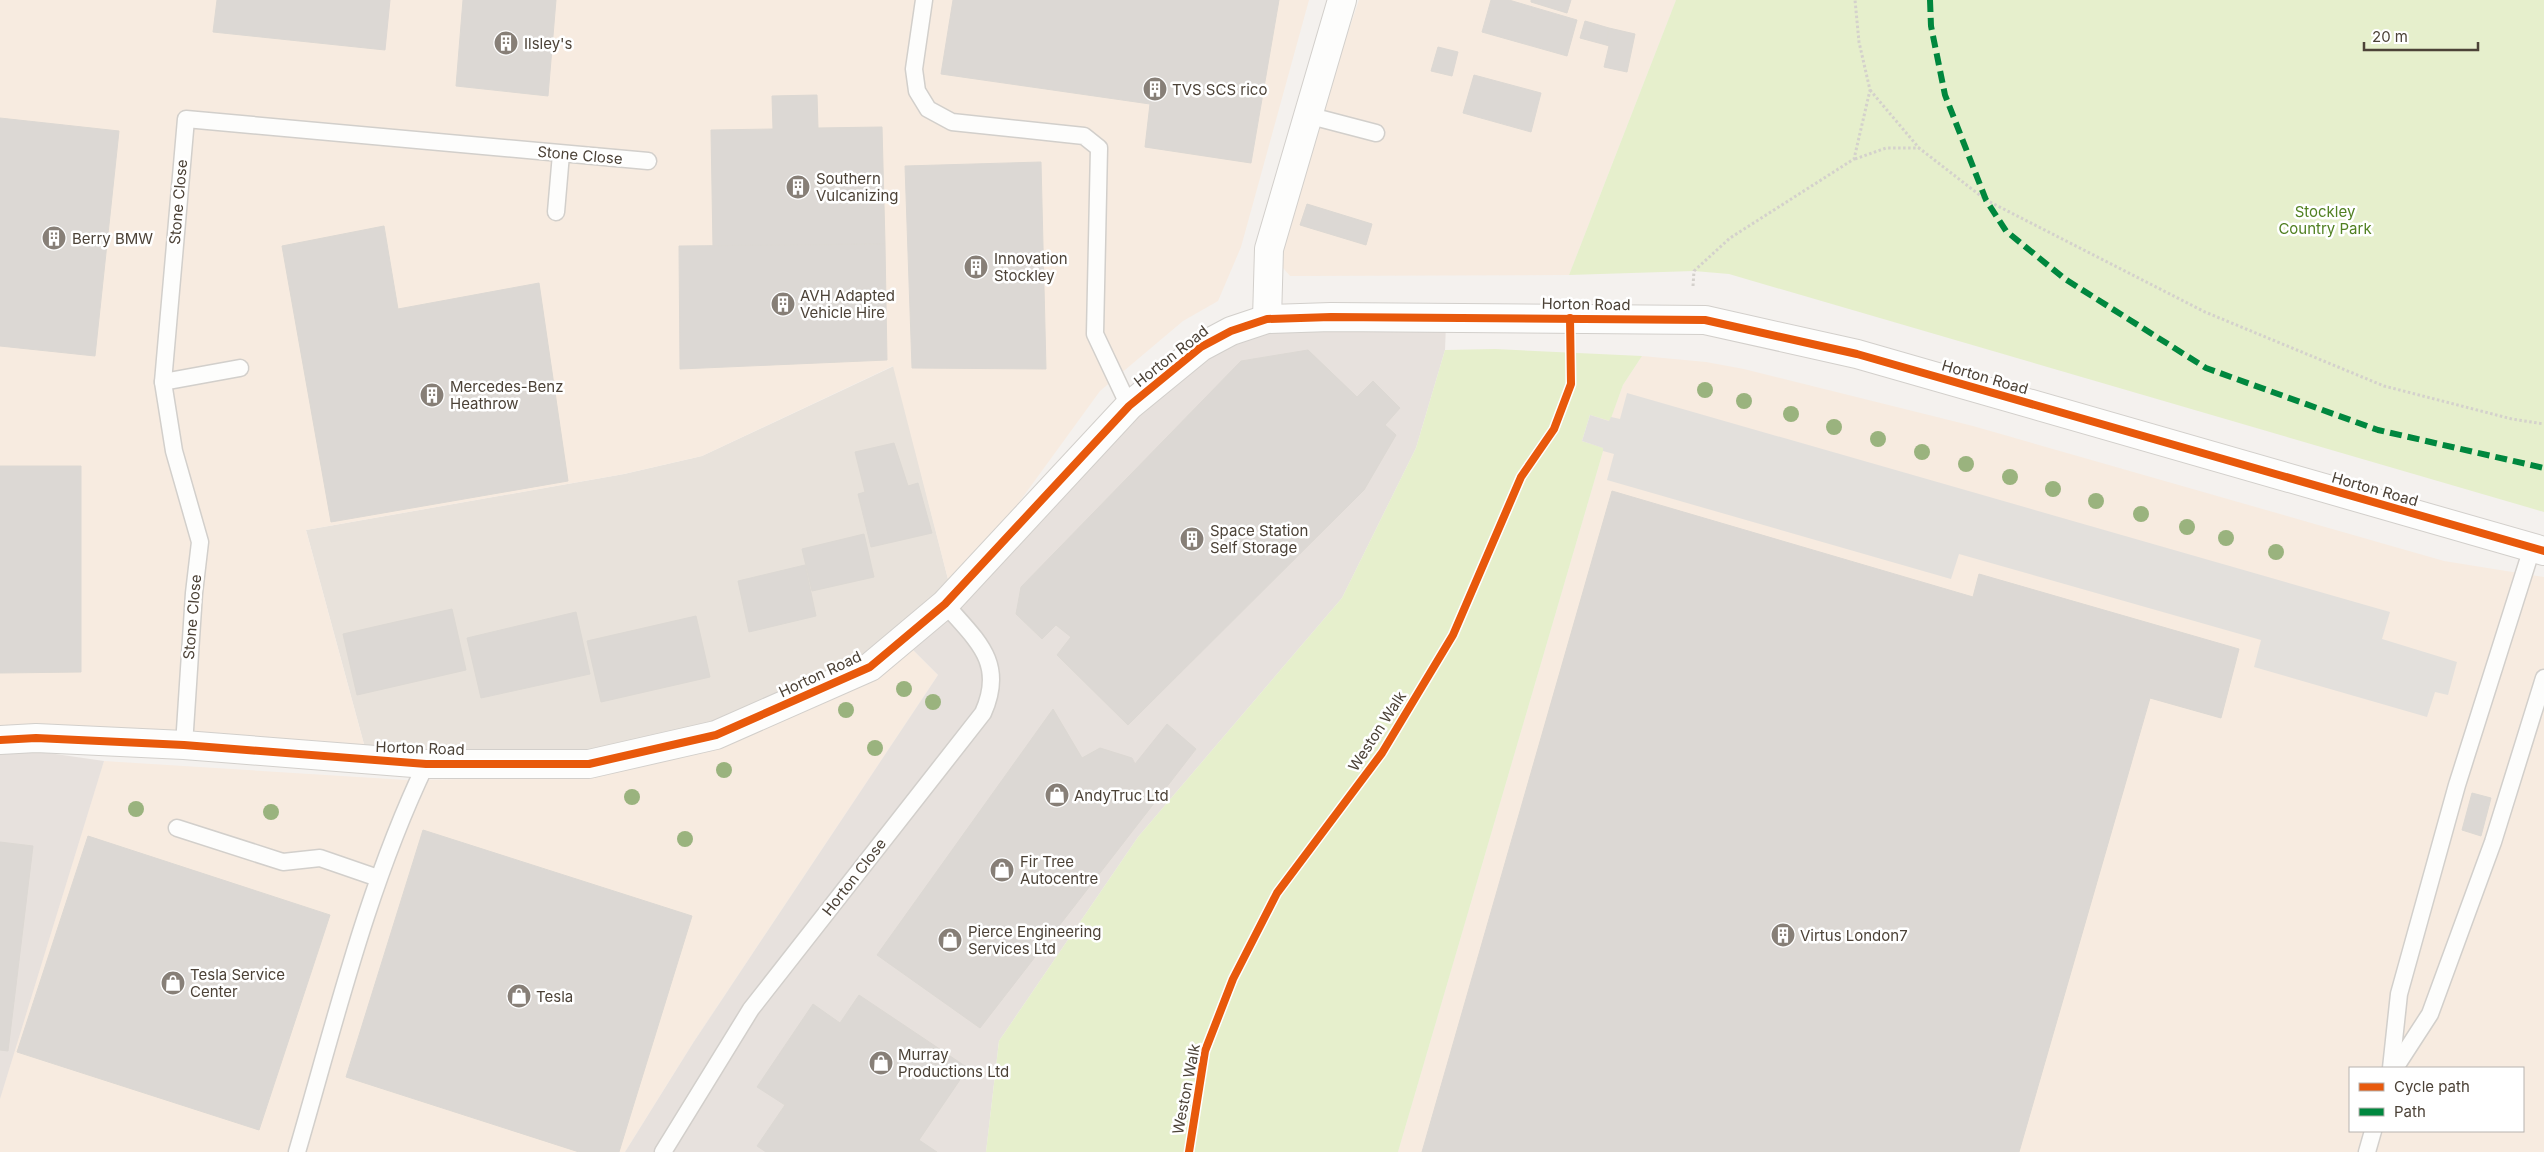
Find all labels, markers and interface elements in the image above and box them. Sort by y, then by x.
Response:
scale bar [2364,20,2478,52]
text: 20 m [2372,27,2408,46]
building icon: Ilsley's [493,30,519,56]
place label: Ilsley's [524,34,573,53]
building icon: TVS SCS rico [1142,76,1168,102]
place label: TVS SCS rico [1172,80,1267,99]
street label: Stone Close [537,142,623,168]
street label: Stone Close [165,159,191,245]
place label: Southern Vulcanizing [816,169,898,205]
building icon: Southern Vulcanizing [785,174,811,200]
park label: Stockley Country Park [2278,202,2372,238]
building icon: Berry BMW [41,225,67,251]
place label: Berry BMW [72,229,153,248]
place label: Innovation Stockley [994,249,1068,285]
building icon: Innovation Stockley [963,254,989,280]
place label: AVH Adapted Vehicle Hire [800,286,895,322]
building icon: AVH Adapted Vehicle Hire [770,291,796,317]
street label: Horton Road [1541,294,1631,314]
street label: Horton Road [1130,321,1212,391]
street label: Horton Road [1940,356,2030,398]
place label: Mercedes-Benz Heathrow [450,377,563,413]
building icon: Mercedes-Benz Heathrow [419,382,445,408]
street label: Horton Road [2330,468,2420,510]
place label: Space Station Self Storage [1210,521,1308,557]
building icon: Space Station Self Storage [1179,526,1205,552]
street label: Stone Close [179,574,205,660]
street label: Horton Road [776,647,864,701]
street label: Weston Walk [1344,687,1410,775]
street label: Horton Road [375,737,465,759]
shop icon: AndyTruc Ltd [1044,782,1070,808]
place label: AndyTruc Ltd [1074,786,1169,805]
street label: Horton Close [818,834,890,920]
place label: Fir Tree Autocentre [1020,852,1098,888]
shop icon: Fir Tree Autocentre [989,857,1015,883]
place label: Pierce Engineering Services Ltd [968,922,1102,958]
building icon: Virtus London7 [1770,922,1796,948]
place label: Virtus London7 [1800,926,1908,945]
shop icon: Pierce Engineering Services Ltd [937,927,963,953]
place label: Tesla Service Center [190,965,285,1001]
shop icon: Tesla Service Center [160,970,186,996]
shop icon: Tesla [506,983,532,1009]
place label: Tesla [536,987,573,1006]
street label: Weston Walk [1168,1041,1204,1136]
place label: Murray Productions Ltd [898,1045,1009,1081]
shop icon: Murray Productions Ltd [868,1050,894,1076]
legend [2349,1067,2524,1132]
text: Cycle path [2394,1077,2470,1096]
text: Path [2394,1102,2426,1121]

